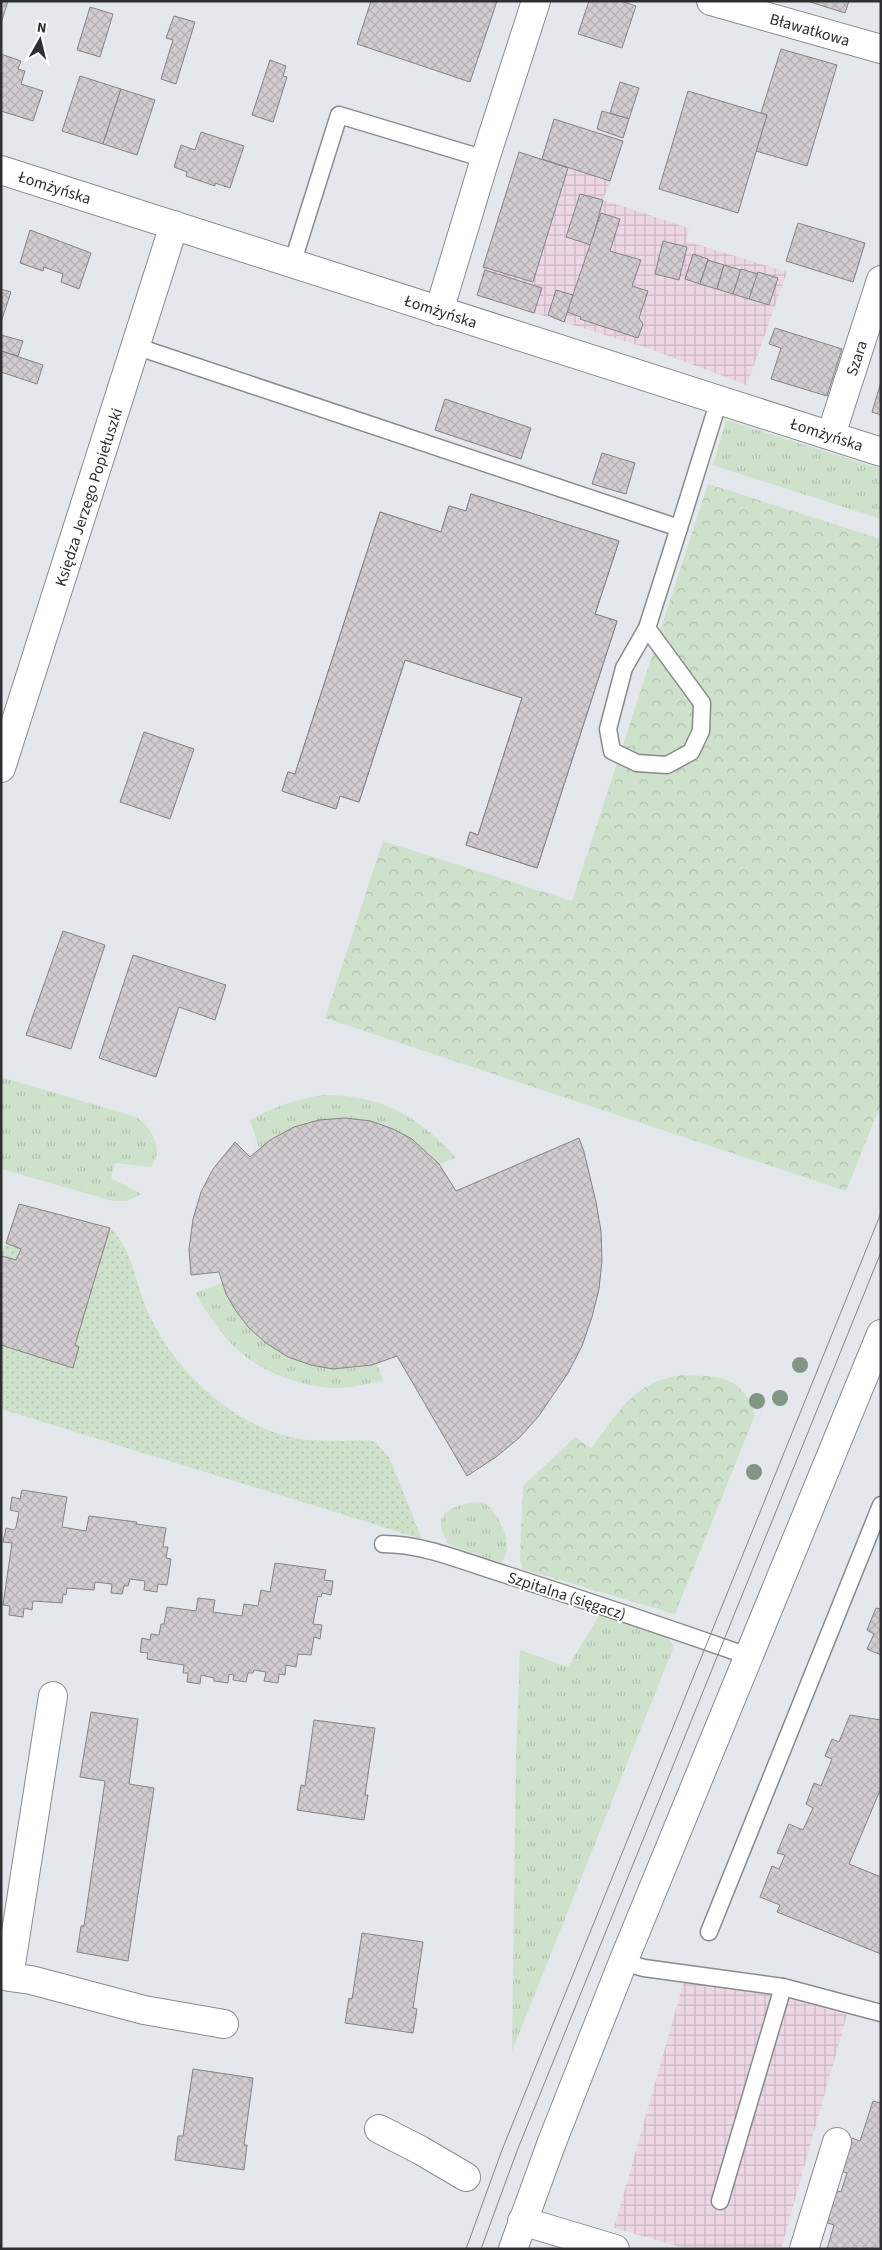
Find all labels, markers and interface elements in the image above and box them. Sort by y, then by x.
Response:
street label: Bławatkowa [767,8,852,52]
north arrow [15,15,65,65]
text: N [36,18,48,39]
street label: Łomżyńska [15,166,94,210]
street label: Łomżyńska [401,290,480,334]
street label: Szara [841,338,873,379]
street label: Księdza Jerzego Popiełuszki [50,405,128,589]
street label: Łomżyńska [787,413,866,457]
street label: Szpitalna (sięgacz) [505,1566,629,1625]

